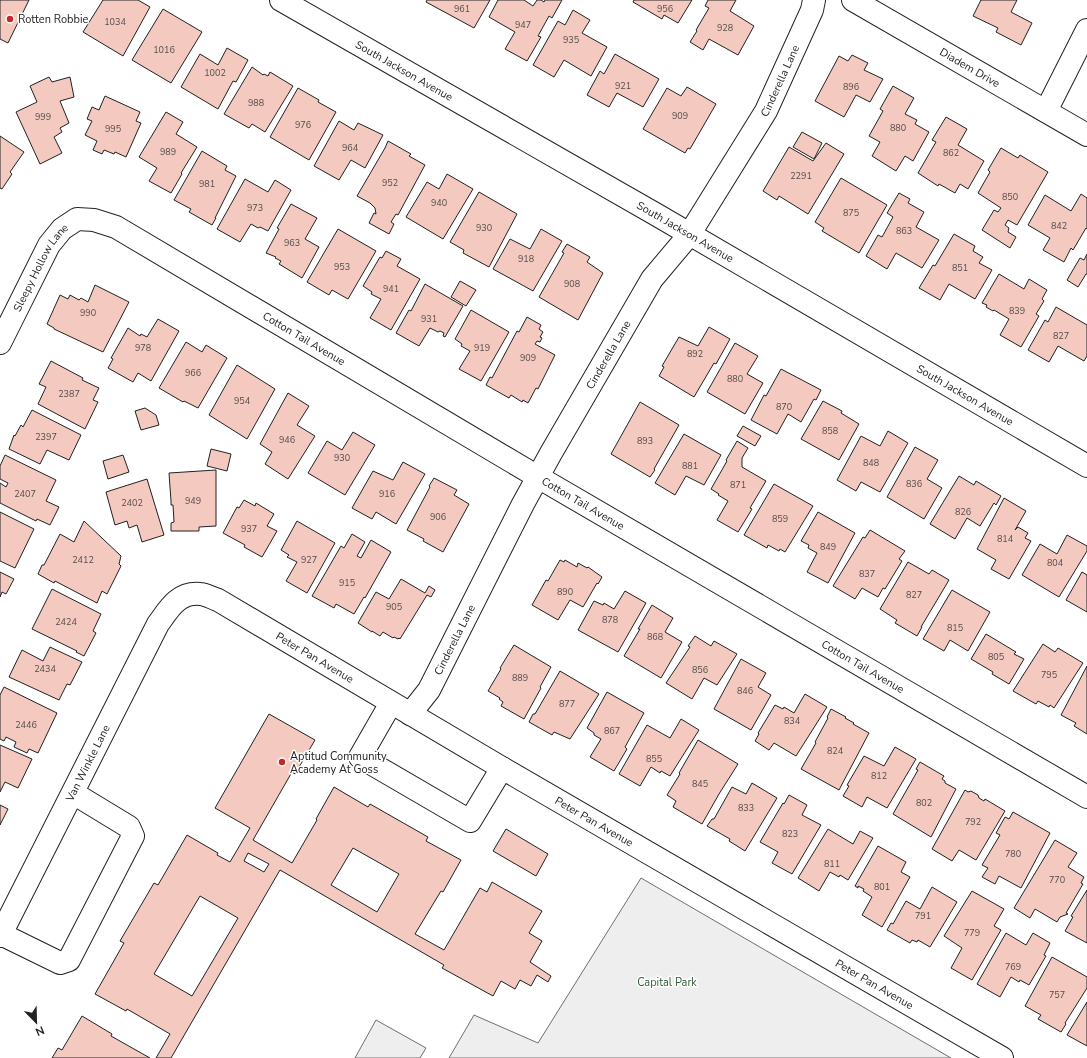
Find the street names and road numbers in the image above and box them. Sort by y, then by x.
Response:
street label: South Jackson Avenue [353,37,456,104]
street label: Cinderella Lane [757,42,803,120]
street label: Diadem Drive [937,44,1003,91]
street label: South Jackson Avenue [634,198,737,266]
street label: Sleepy Hollow Lane [9,220,71,314]
street label: Cotton Tail Avenue [260,308,348,369]
street label: Cinderella Lane [582,317,634,392]
street label: South Jackson Avenue [914,361,1017,429]
street label: Cotton Tail Avenue [539,473,627,533]
street label: Cinderella Lane [430,602,479,678]
street label: Peter Pan Avenue [273,628,357,686]
street label: Cotton Tail Avenue [819,636,907,697]
street label: Van Winkle Lane [61,722,113,805]
street label: Peter Pan Avenue [552,793,636,850]
street label: Peter Pan Avenue [833,955,916,1013]

